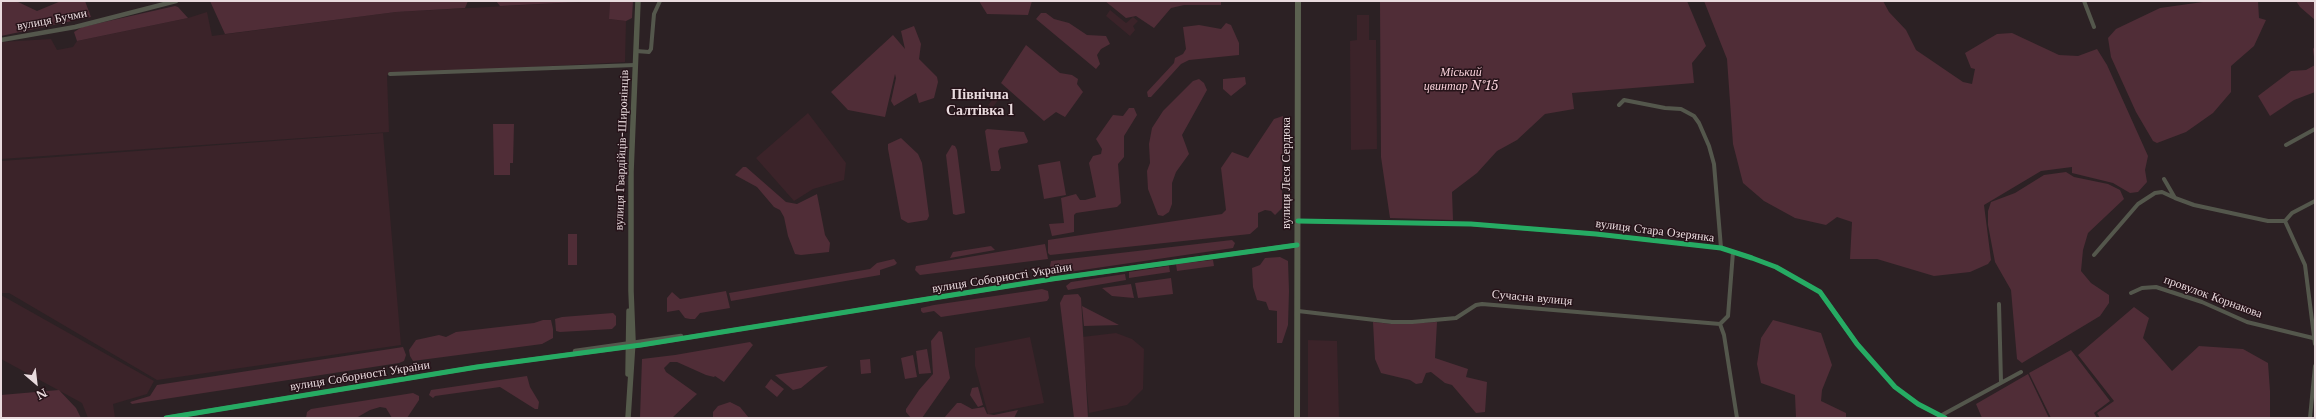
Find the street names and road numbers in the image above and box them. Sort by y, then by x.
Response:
street label: вулиця Бучми [16,6,88,34]
street label: вулиця Гвардійців-Широнінців [612,69,632,231]
street label: вулиця Леся Сердюка [1280,117,1294,229]
street label: вулиця Стара Озерянка [1595,217,1715,245]
street label: вулиця Соборності України [931,260,1073,296]
street label: провулок Корнакова [2162,273,2264,321]
street label: Сучасна вулиця [1491,287,1573,309]
street label: вулиця Соборності України [289,358,431,394]

